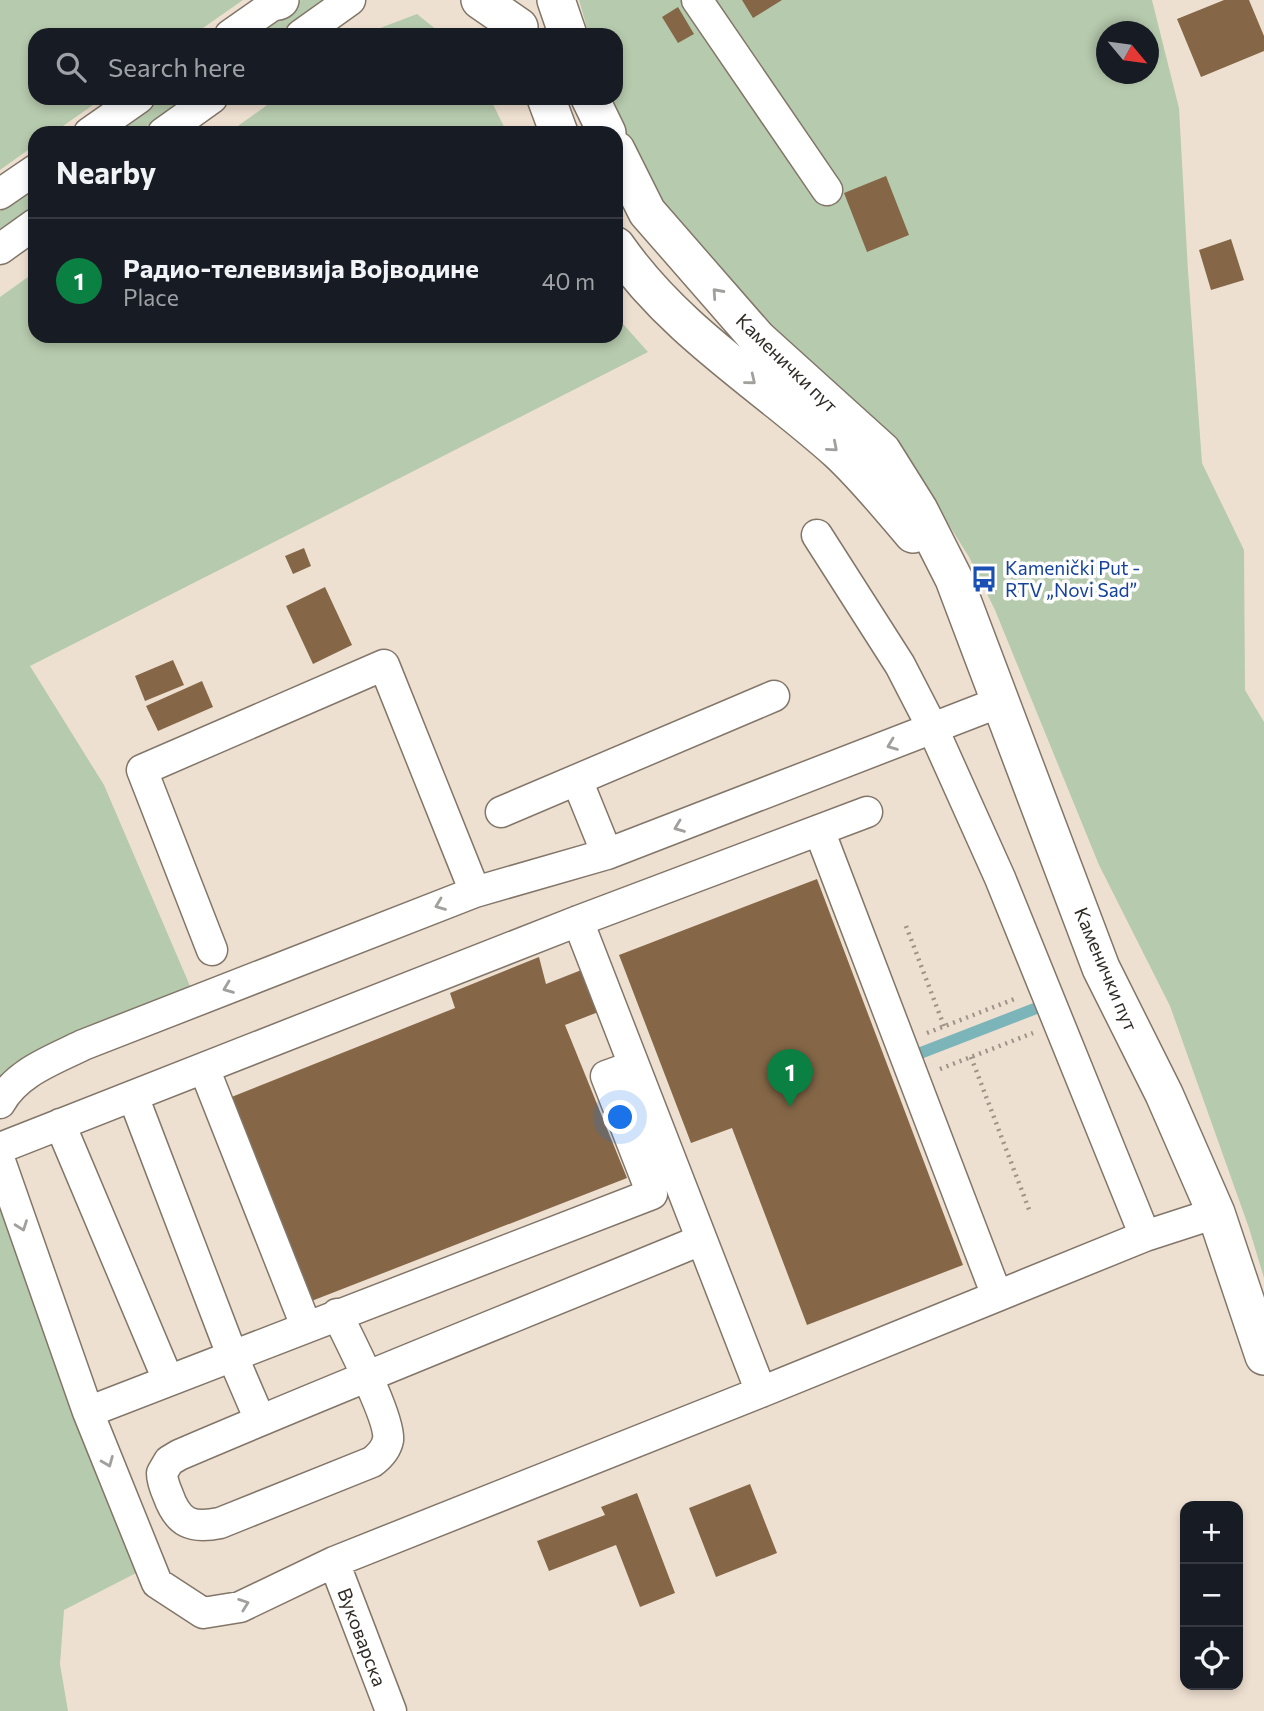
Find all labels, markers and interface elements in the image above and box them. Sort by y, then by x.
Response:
north arrow [1096,21,1159,84]
search box [28,28,623,105]
icon: search [52,48,90,86]
text: Search here [108,51,246,82]
text: Nearby [56,153,156,190]
text: Радио-телевизија Војводине [123,252,479,283]
text: 1 [74,267,84,295]
text: 40 m [542,267,595,295]
text: Place [123,283,179,311]
one-way arrow [713,288,725,301]
street label: Каменички пут [732,308,843,417]
one-way arrow [742,372,755,384]
one-way arrow [824,439,837,451]
place label: Kamenički Put - RTV „Novi Sad” [1005,556,1140,601]
bus stop icon: Kamenički Put - RTV „Novi Sad” [969,564,999,594]
one-way arrow [886,737,898,751]
one-way arrow [674,819,686,833]
one-way arrow [435,897,447,911]
street label: Каменички пут [1070,903,1143,1034]
one-way arrow [223,979,235,993]
pin: 1 [767,1049,813,1107]
your location [603,1100,637,1134]
one-way arrow [14,1219,28,1231]
one-way arrow [100,1456,114,1468]
map controls [1180,1501,1243,1690]
button: + [1180,1501,1243,1564]
button: − [1180,1564,1243,1627]
street label: Вуковарска [333,1584,392,1689]
one-way arrow [238,1598,250,1612]
button: locate [1180,1627,1243,1690]

